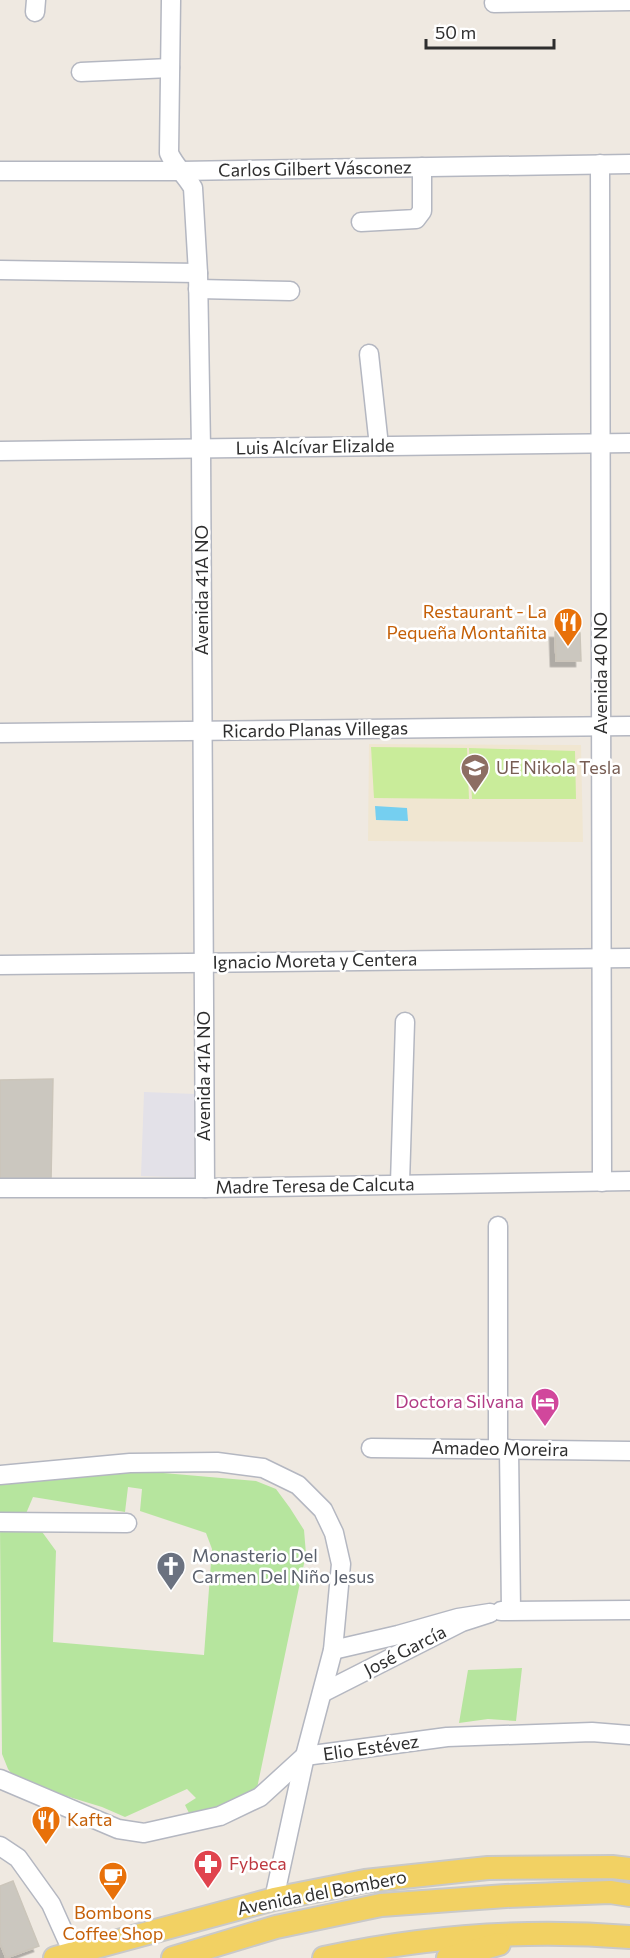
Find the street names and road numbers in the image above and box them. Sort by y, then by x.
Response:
street label: Carlos Gilbert Vásconez [218,155,412,181]
street label: Luis Alcívar Elizalde [235,434,395,458]
street label: Avenida 41A NO [190,525,212,655]
street label: Avenida 40 NO [589,612,611,734]
street label: Ricardo Planas Villegas [222,716,408,742]
street label: Ignacio Moreta y Centera [212,947,418,973]
street label: Avenida 41A NO [192,1011,214,1141]
street label: Madre Teresa de Calcuta [215,1172,415,1198]
street label: Amadeo Moreira [431,1436,569,1460]
street label: José García [360,1620,449,1680]
street label: Elio Estévez [321,1729,420,1765]
street label: Avenida del Bombero [235,1865,408,1919]

